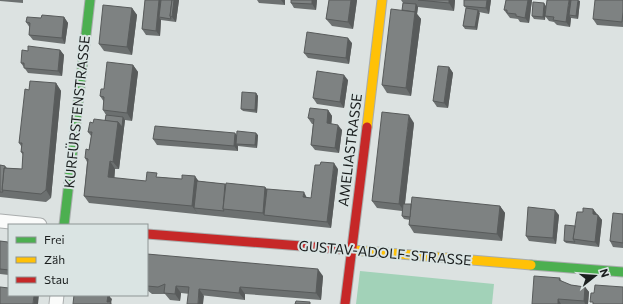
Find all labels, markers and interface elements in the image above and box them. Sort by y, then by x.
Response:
street label: KURFÜRSTENSTRASSE [60,35,93,189]
street label: AMELIASTRASSE [334,92,365,207]
legend [8,224,148,296]
text: Frei [44,232,65,246]
street label: GUSTAV-ADOLF-STRASSE [298,236,472,269]
text: Zäh [44,252,65,266]
north arrow [575,256,615,296]
text: N [598,267,612,279]
text: Stau [44,272,69,286]

